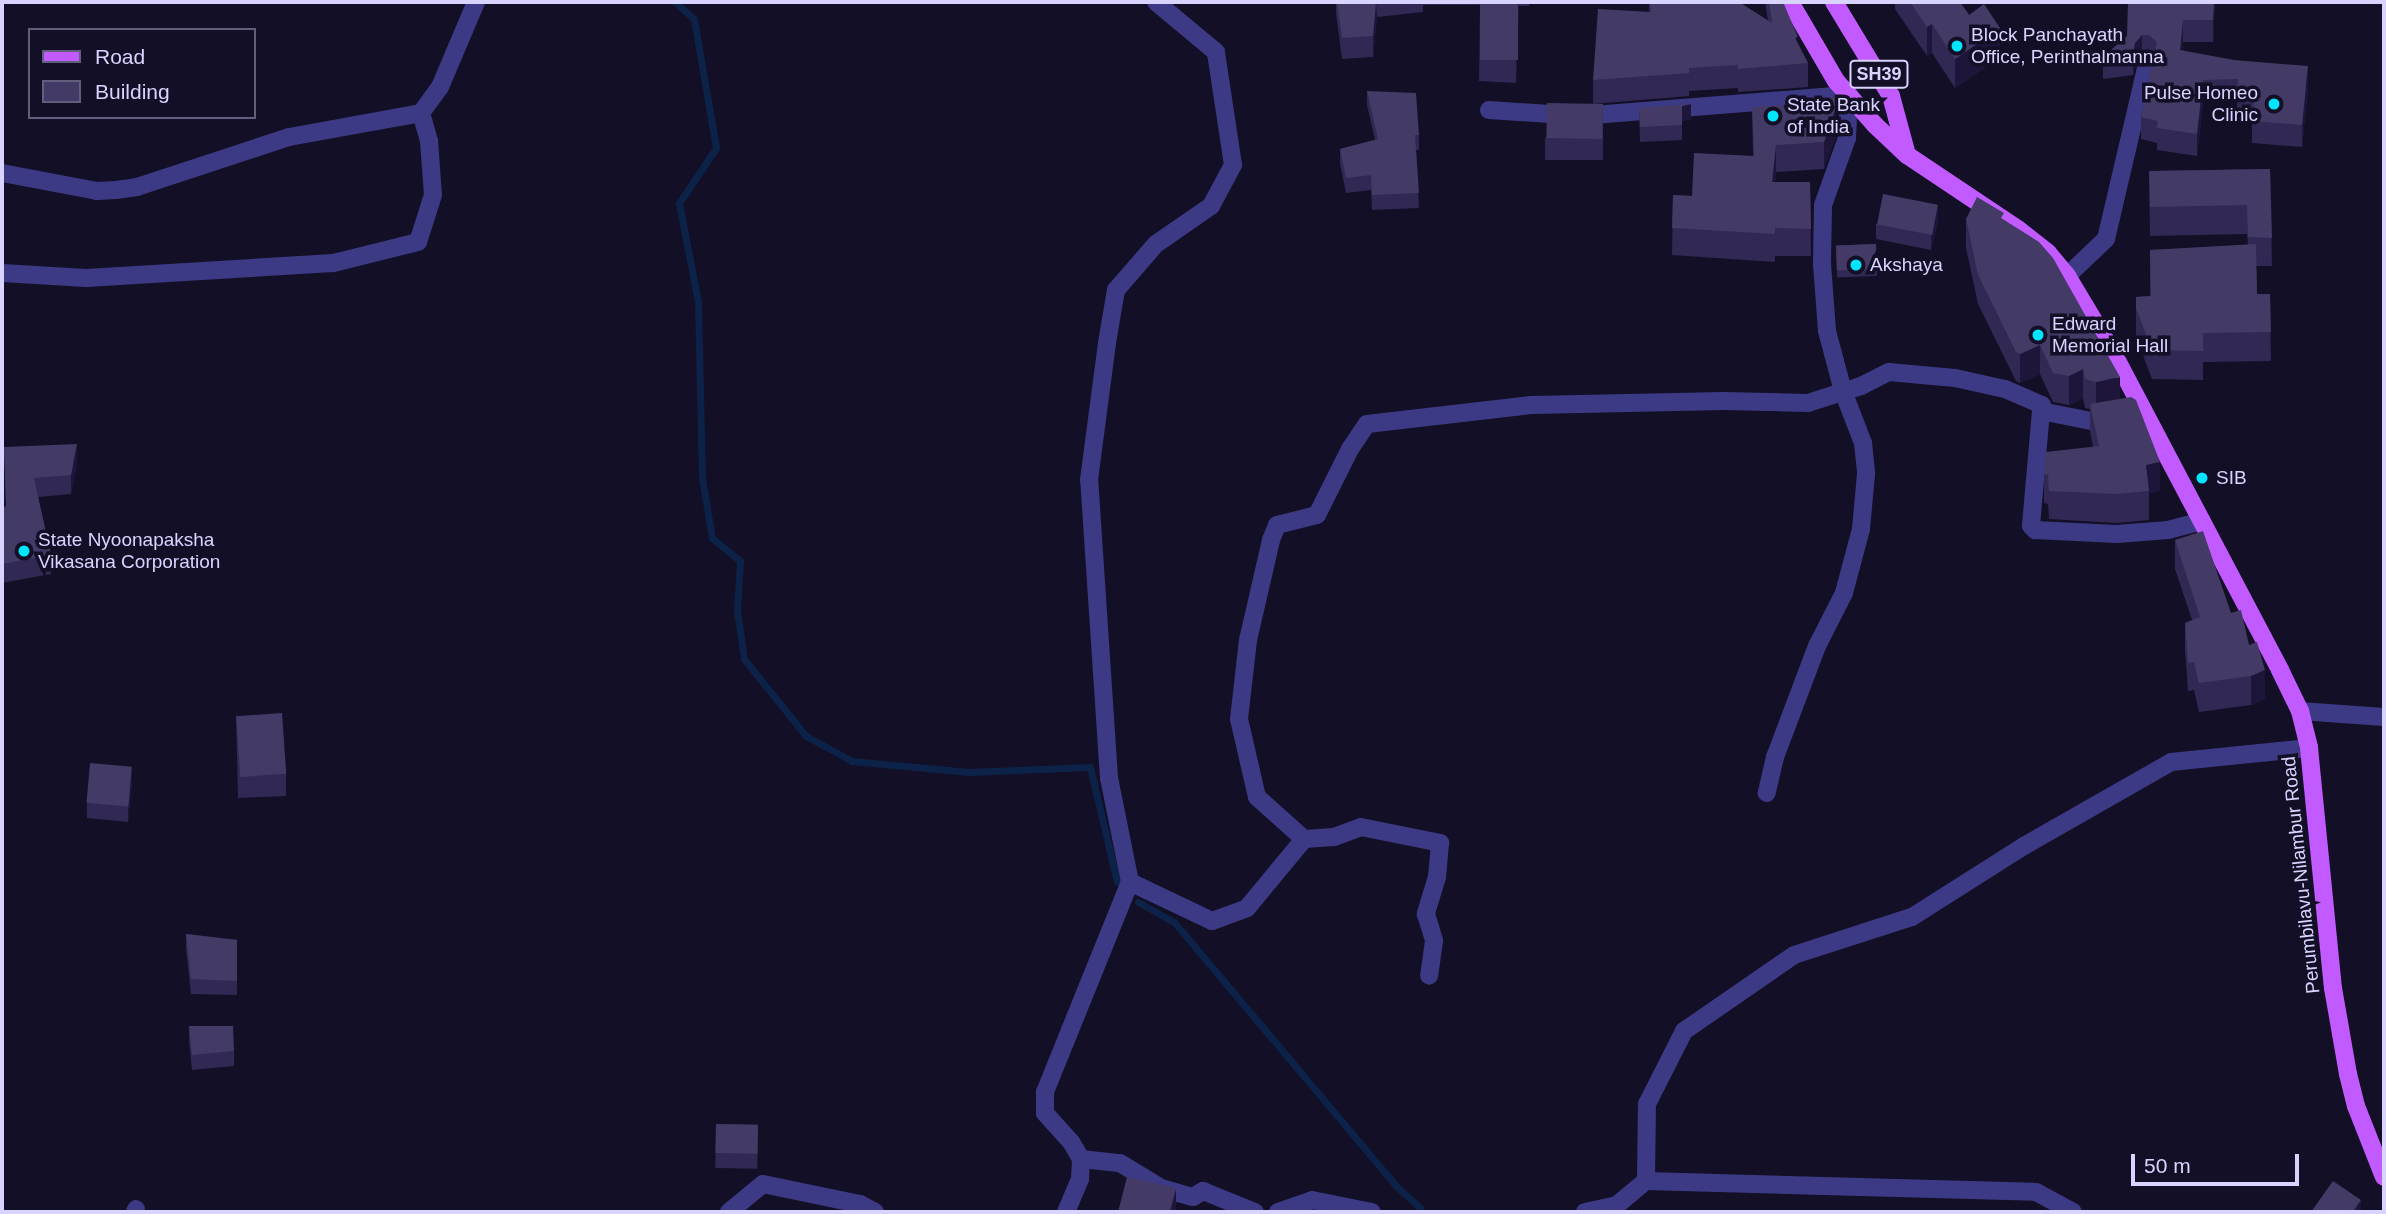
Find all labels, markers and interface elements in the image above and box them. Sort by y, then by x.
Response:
place label: Block Panchayath Office, Perinthalmanna [1971,24,2164,68]
legend [28,28,256,119]
marker: Block Panchayath Office, Perinthalmanna [1949,38,1965,54]
text: Road [95,45,145,68]
road number: SH39 [1849,60,1909,88]
text: Building [95,80,170,103]
place label: Pulse Homeo Clinic [2144,82,2258,126]
place label: State Bank of India [1787,94,1880,138]
marker: Pulse Homeo Clinic [2264,94,2284,114]
marker: State Bank of India [1765,108,1781,124]
place label: Akshaya [1870,254,1943,276]
marker: Akshaya [1848,257,1864,273]
place label: Edward Memorial Hall [2052,313,2168,357]
marker: Edward Memorial Hall [2030,327,2046,343]
place label: SIB [2216,467,2247,489]
marker: SIB [2194,470,2210,486]
place label: State Nyoonapaksha Vikasana Corporation [38,529,220,573]
marker: State Nyoonapaksha Vikasana Corporation [16,543,32,559]
street label: Perumbilavu-Nilambur Road [2277,755,2325,995]
scale bar [2134,1140,2302,1184]
text: 50 m [2144,1154,2191,1177]

